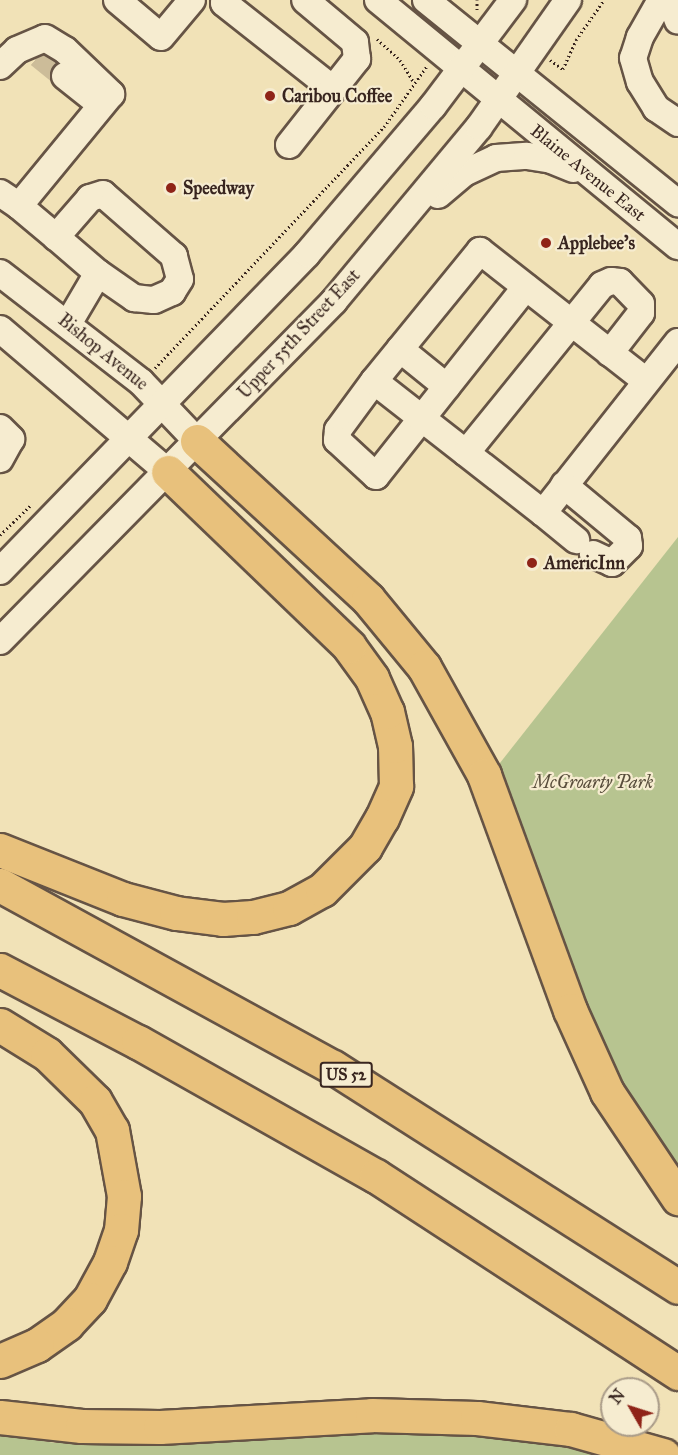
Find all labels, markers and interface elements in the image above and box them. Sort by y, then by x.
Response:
place label: Caribou Coffee [282,85,392,107]
marker: Caribou Coffee [263,89,277,103]
street label: Blaine Avenue East [526,120,650,226]
place label: Speedway [183,177,254,199]
marker: Speedway [164,181,178,195]
place label: Applebee's [558,232,635,254]
marker: Applebee's [539,236,553,250]
street label: Upper 55th Street East [233,265,365,403]
street label: Bishop Avenue [54,309,152,395]
place label: AmericInn [544,552,625,574]
marker: AmericInn [525,556,539,570]
park label: McGroarty Park [533,771,653,793]
road number: US 52 [319,1062,373,1088]
north arrow [600,1377,660,1437]
text: N [606,1385,629,1408]

